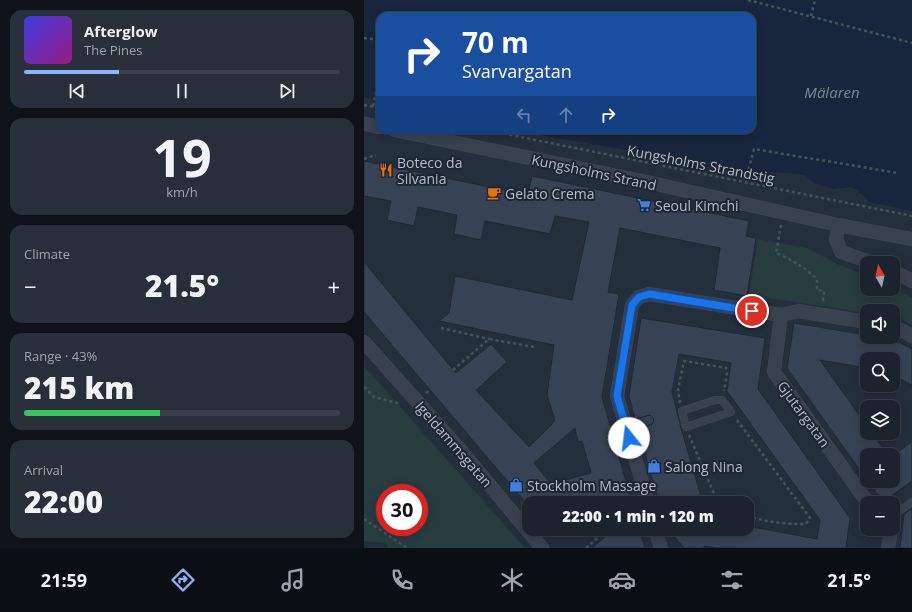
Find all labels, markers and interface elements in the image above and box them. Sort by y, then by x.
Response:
text: Afterglow [84,21,158,41]
text: 70 m [462,23,529,61]
icon: right [396,28,448,80]
text: The Pines [84,41,142,59]
text: Svarvargatan [462,59,572,83]
icon: previous [66,80,88,102]
icon: pause [171,80,193,102]
icon: next [276,80,298,102]
water label: Mälaren [804,82,860,102]
icon: left [513,104,535,126]
icon: ahead [555,104,577,126]
icon: right [597,104,619,126]
text: 19 [152,121,212,192]
street label: Kungsholms Strandstig [626,140,777,188]
street label: Kungsholms Strand [530,149,658,195]
place label: Boteco da Silvania [397,153,462,188]
restaurant icon: Boteco da Silvania [378,162,394,178]
text: km/h [166,183,198,201]
place label: Gelato Crema [505,184,595,203]
cafe icon: Gelato Crema [486,185,502,201]
place label: Seoul Kimchi [655,196,739,215]
supermarket icon: Seoul Kimchi [636,197,652,213]
text: Climate [24,245,70,263]
north arrow [860,256,900,296]
map controls [860,256,900,536]
text: 21.5° [145,265,219,306]
text: − [24,271,37,301]
text: + [327,271,340,301]
pin [735,294,769,328]
icon: arrive [741,300,763,322]
button: sound [860,304,900,344]
text: Range · 43% [24,347,97,365]
button: search [860,352,900,392]
text: 215 km [24,367,134,408]
street label: Gjutargatan [774,377,834,451]
street label: Igeldammsgatan [411,397,497,491]
button: layers [860,400,900,440]
position arrow [608,417,650,459]
button: + [860,448,900,488]
place label: Salong Nina [665,457,743,476]
shop icon: Salong Nina [646,458,662,474]
text: Arrival [24,461,63,479]
place label: Stockholm Massage [527,476,656,495]
shop icon: Stockholm Massage [508,477,524,493]
text: 22:00 [24,481,103,522]
speed limit sign: 30 [376,484,428,536]
button: − [860,496,900,536]
text: 22:00 · 1 min · 120 m [562,506,714,526]
icon: directions [169,566,197,594]
icon: music [279,566,307,594]
icon: phone [388,566,416,594]
icon: climate [498,566,526,594]
icon: car [608,566,636,594]
icon: filters [718,566,746,594]
text: 21:59 [41,568,87,592]
text: 21.5° [827,568,871,592]

